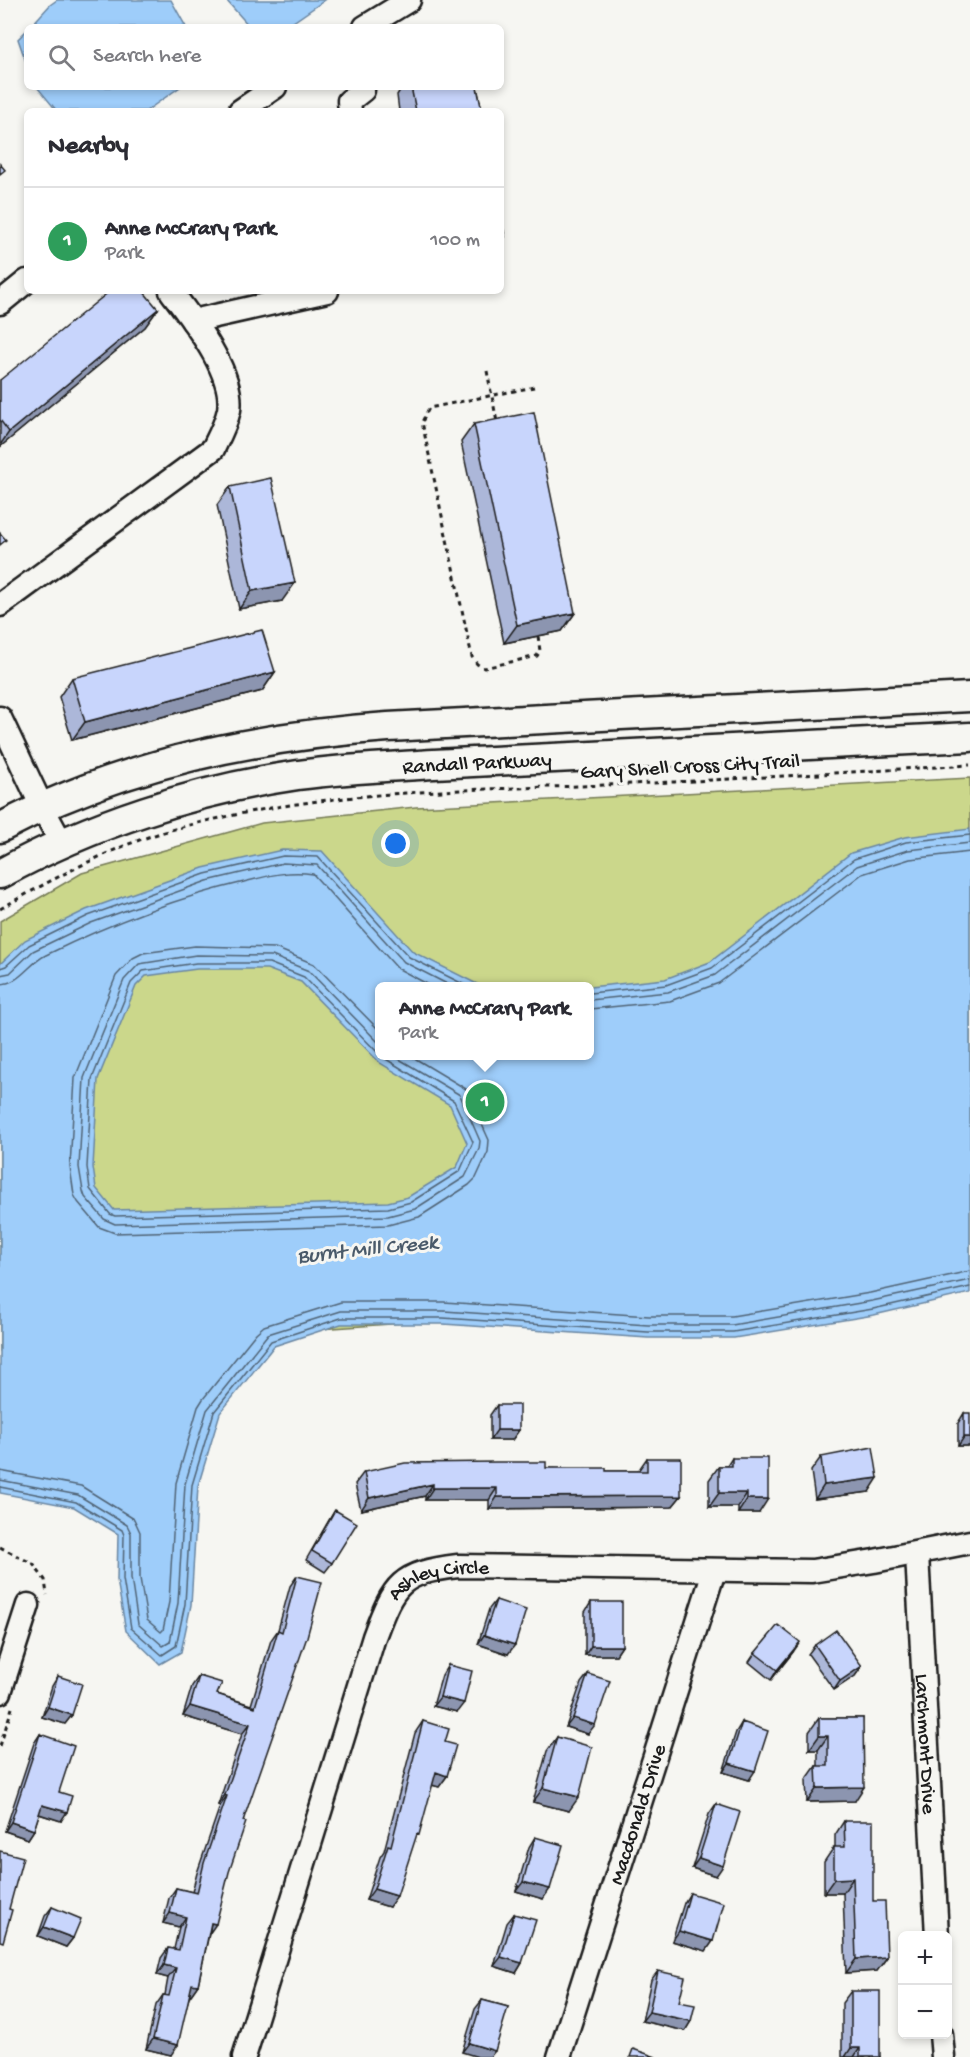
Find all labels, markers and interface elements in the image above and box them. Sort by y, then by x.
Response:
search box [24,24,504,90]
icon: search [45,41,78,74]
text: Search here [93,44,201,70]
text: Nearby [48,132,129,163]
text: Anne McCrary Park [105,217,276,243]
text: 1 [63,230,72,253]
text: 100 m [430,230,480,253]
text: Park [105,243,143,266]
street label: Randall Parkway [402,749,552,782]
street label: Gary Shell Cross City Trail [580,750,801,787]
your location [381,829,410,858]
popup [375,982,594,1060]
text: Anne McCrary Park [399,997,570,1023]
text: Park [399,1023,437,1046]
pin: 1 [466,1080,504,1124]
water label: Burnt Mill Creek [296,1230,441,1271]
street label: Ashley Circle [384,1557,490,1606]
street label: Larchmont Drive [907,1673,940,1816]
street label: Macdonald Drive [606,1741,674,1888]
map controls [898,1931,952,2039]
button: + [898,1931,952,1985]
button: − [898,1985,952,2039]

